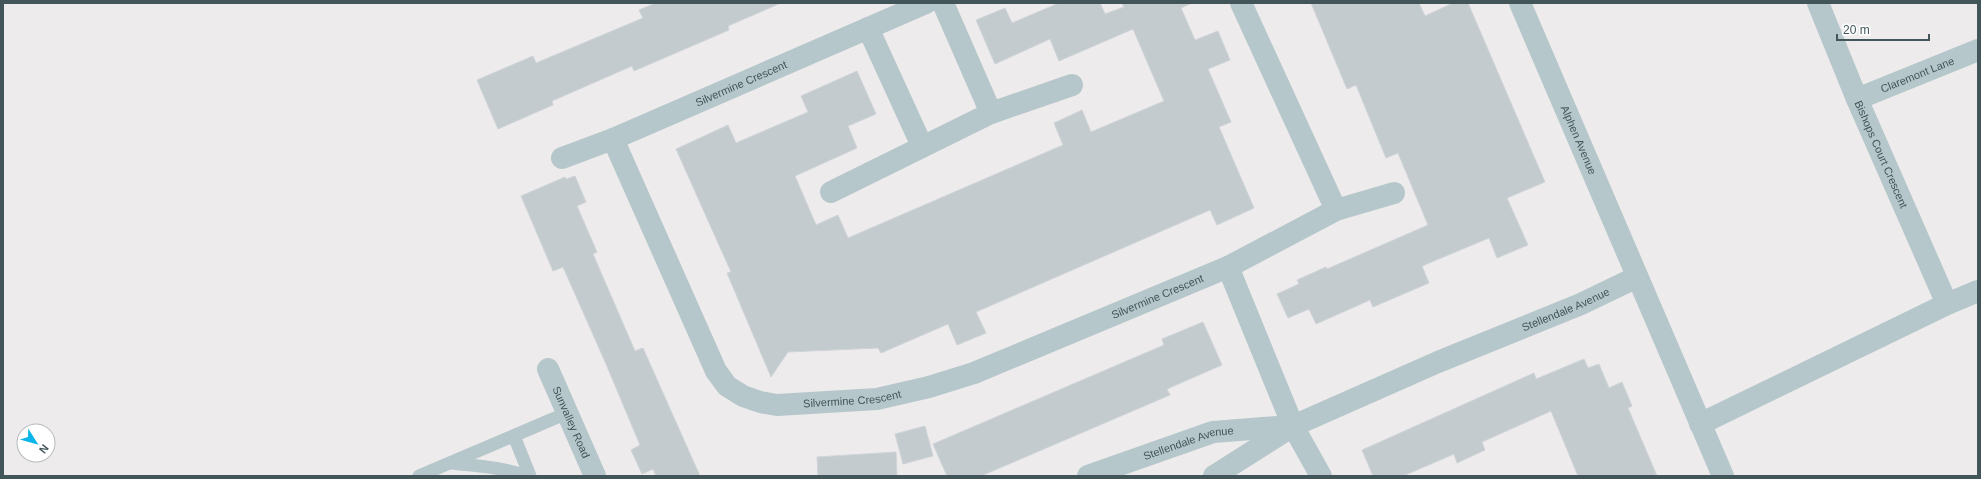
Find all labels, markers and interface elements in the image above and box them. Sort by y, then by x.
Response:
scale bar [1837,16,1929,42]
text: 20 m [1843,23,1870,37]
street label: Claremont Lane [1879,54,1956,95]
street label: Silvermine Crescent [693,58,789,109]
street label: Bishops Court Crescent [1852,99,1910,210]
street label: Alphen Avenue [1559,104,1599,176]
street label: Silvermine Crescent [1110,272,1205,321]
street label: Stellendale Avenue [1520,285,1611,333]
street label: Sunvalley Road [550,384,592,460]
street label: Silvermine Crescent [803,388,902,409]
north arrow [16,423,56,463]
street label: Stellendale Avenue [1142,424,1234,462]
text: N [37,442,51,456]

